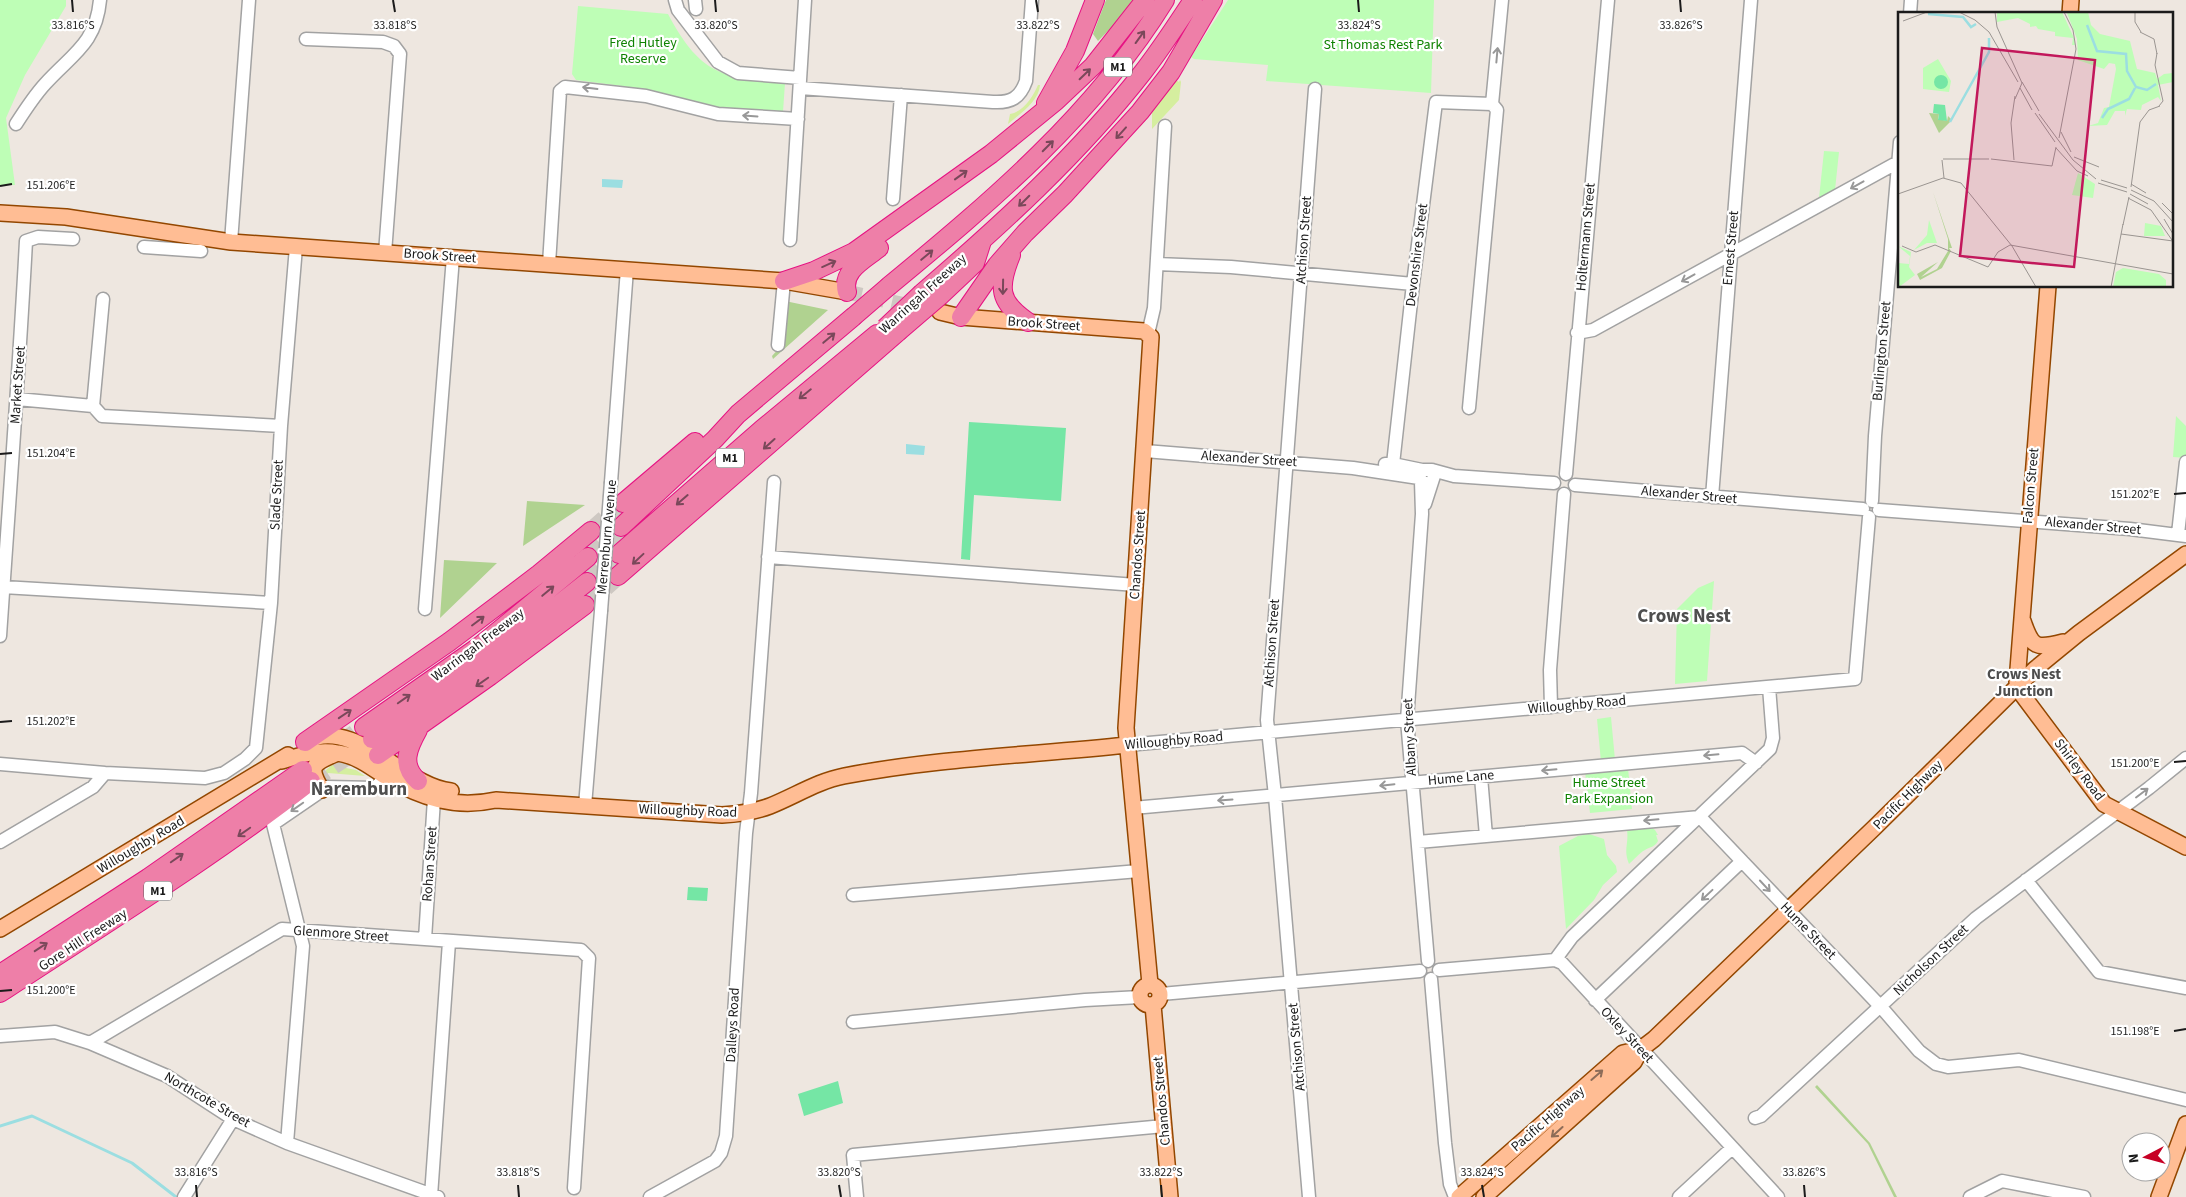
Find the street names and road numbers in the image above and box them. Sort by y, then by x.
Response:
road number: M1 [1104,58,1132,76]
street label: Holtermann Street [1571,182,1601,292]
street label: Atchison Street [1291,195,1317,285]
street label: Devonshire Street [1401,202,1433,308]
street label: Ernest Street [1718,209,1744,286]
street label: Brook Street [403,243,477,269]
street label: Warringah Freeway [875,249,972,339]
street label: Burlington Street [1868,300,1896,402]
street label: Brook Street [1007,311,1081,337]
street label: Market Street [5,345,31,425]
street label: Alexander Street [1200,446,1298,472]
street label: Falcon Street [2018,447,2044,525]
road number: M1 [716,448,744,468]
street label: Slade Street [265,459,289,531]
street label: Merrenburn Avenue [592,479,622,595]
street label: Alexander Street [1640,481,1738,509]
street label: Chandos Street [1125,509,1151,600]
street label: Alexander Street [2044,512,2142,540]
street label: Atchison Street [1259,598,1285,688]
street label: Warringah Freeway [427,603,529,687]
street label: Willoughby Road [1527,691,1627,719]
street label: Albany Street [1398,697,1422,776]
street label: Willoughby Road [1124,727,1224,755]
street label: Shirley Road [2049,735,2109,805]
street label: Pacific Highway [1869,755,1948,834]
street label: Hume Lane [1427,765,1495,791]
street label: Willoughby Road [638,799,738,823]
street label: Willoughby Road [94,811,188,879]
street label: Rohan Street [417,825,443,902]
road number: M1 [144,881,172,900]
street label: Hume Street [1775,898,1841,964]
street label: Gore Hill Freeway [35,904,132,976]
street label: Nicholson Street [1889,920,1973,1000]
street label: Glenmore Street [293,921,390,947]
street label: Dalleys Road [721,987,745,1063]
street label: Atchison Street [1283,1002,1311,1092]
street label: Oxley Street [1596,1002,1658,1068]
street label: Chandos Street [1148,1055,1176,1146]
street label: Northcote Street [160,1067,254,1133]
street label: Pacific Highway [1507,1081,1590,1157]

